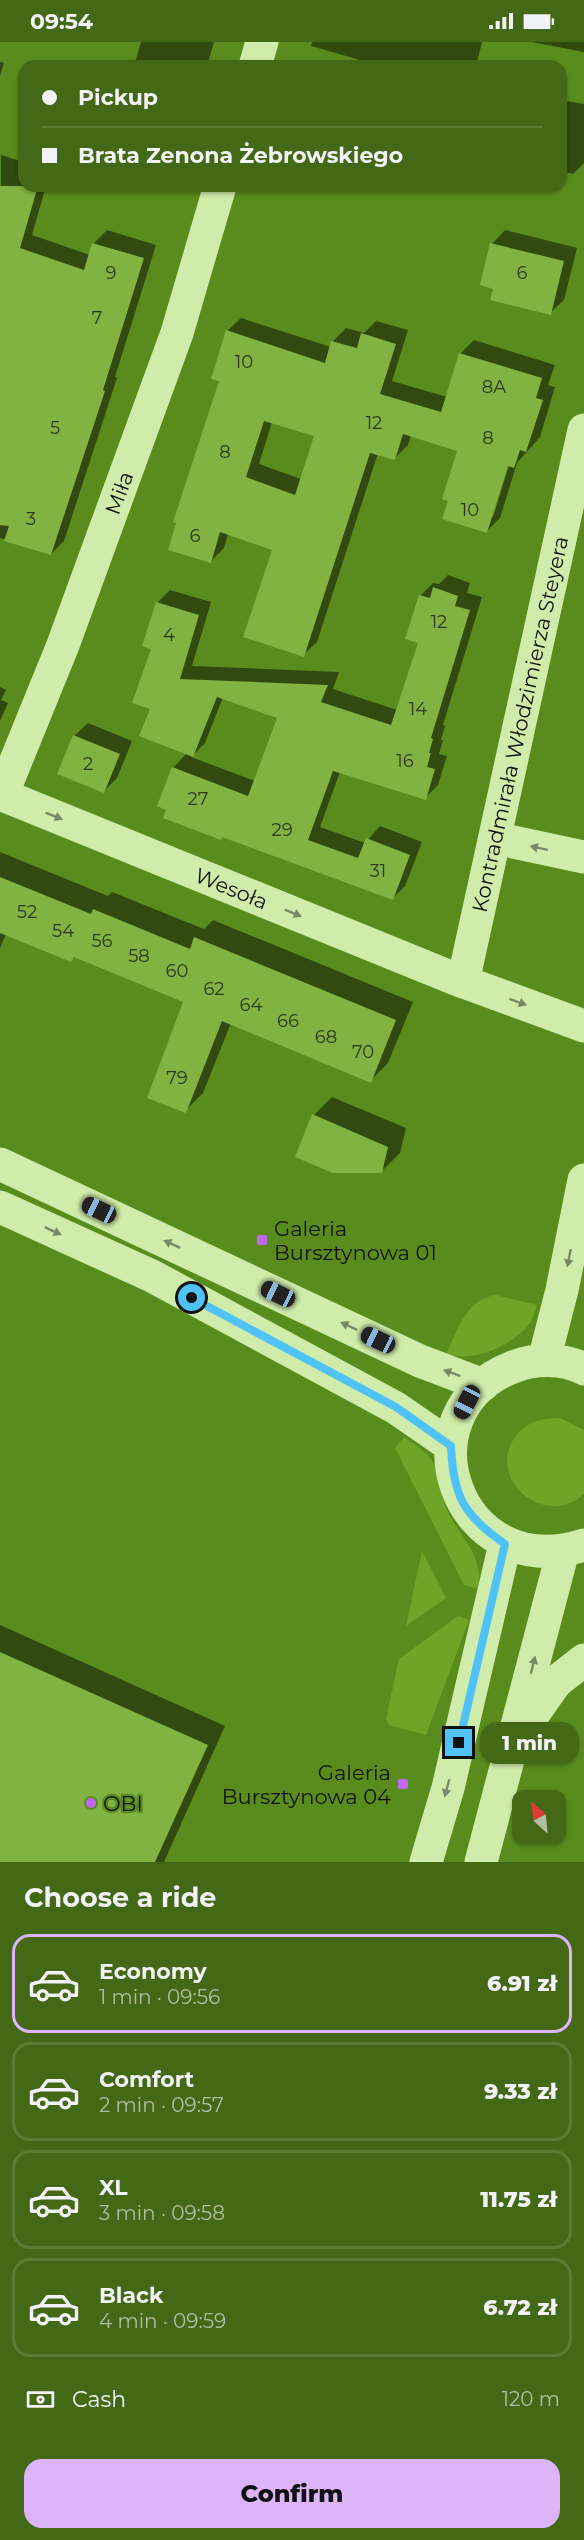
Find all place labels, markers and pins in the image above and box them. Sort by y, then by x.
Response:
place label: Galeria Bursztynowa 01 [274,1216,437,1265]
marker: Galeria Bursztynowa 01 [255,1233,269,1247]
place label: Galeria Bursztynowa 04 [222,1760,391,1809]
marker: Galeria Bursztynowa 04 [396,1777,410,1791]
place label: OBI [103,1791,143,1816]
marker: OBI [84,1796,98,1810]

